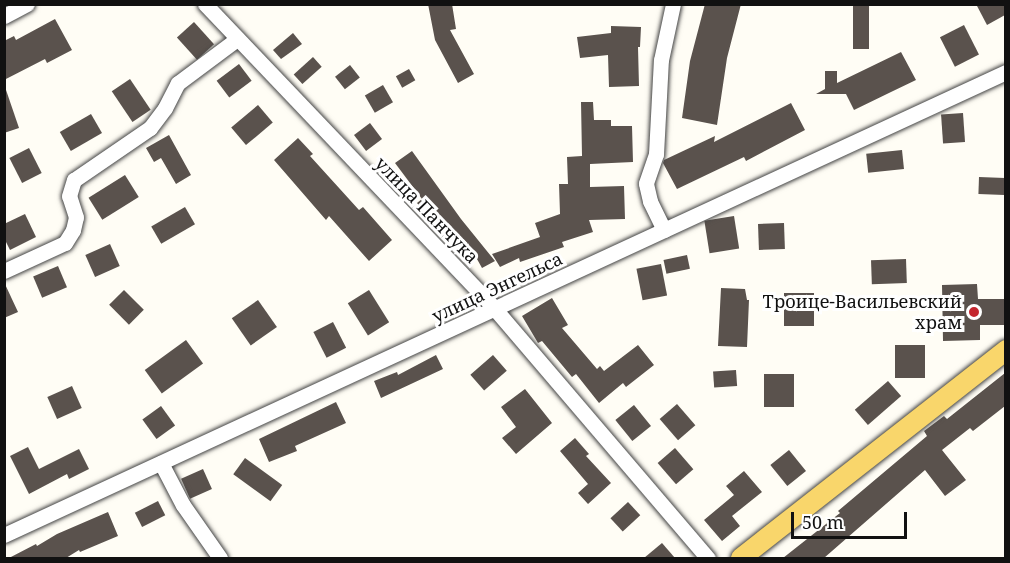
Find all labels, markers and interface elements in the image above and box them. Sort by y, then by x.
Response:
street label: улица Панчука [371,152,483,268]
street label: улица Энгельса [428,247,566,327]
place label: Троице-Васильевский храм [763,291,962,334]
marker: Троице-Васильевский храм [967,305,981,319]
scale bar [794,500,910,538]
text: 50 m [802,510,844,534]

